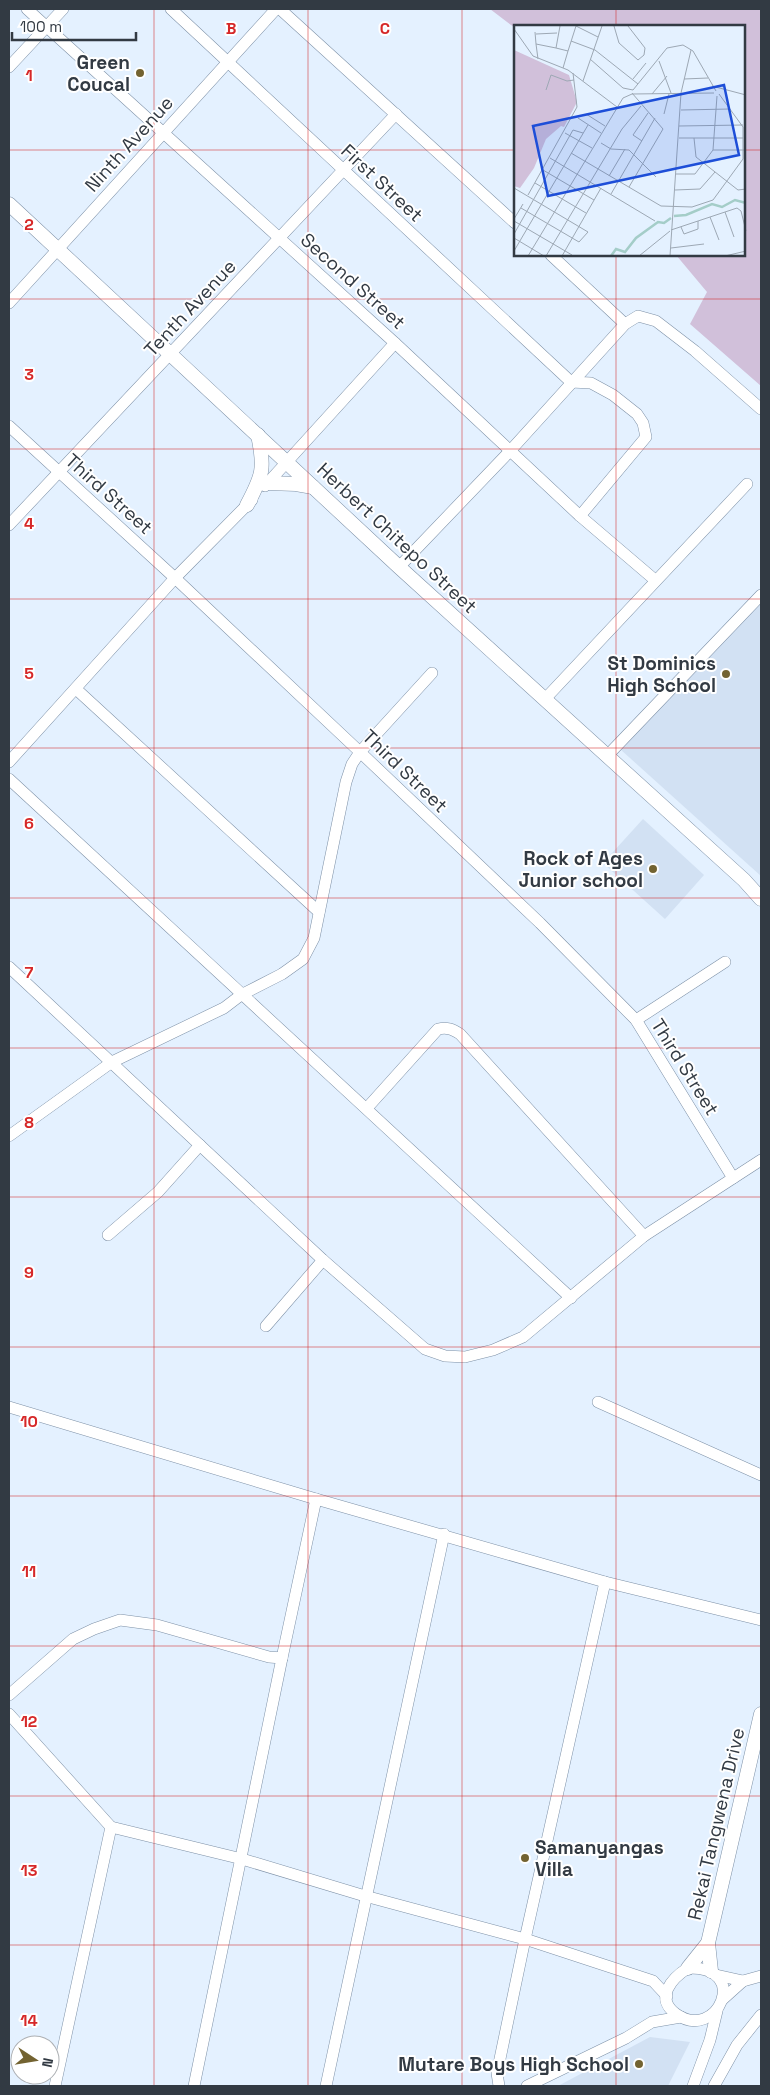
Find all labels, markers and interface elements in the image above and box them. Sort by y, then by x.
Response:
scale bar [12,10,136,42]
text: 100 m [20,17,62,36]
text: B [226,18,236,39]
text: C [380,18,390,39]
inset map [514,25,745,256]
place label: Green Coucal [67,50,130,97]
text: 1 [25,65,33,86]
marker: Green Coucal [134,67,146,79]
street label: Ninth Avenue [79,91,179,197]
street label: First Street [336,139,428,227]
text: 2 [24,214,34,235]
street label: Second Street [295,227,411,335]
street label: Tenth Avenue [139,254,241,362]
text: 3 [24,364,34,385]
street label: Third Street [60,448,158,540]
street label: Herbert Chitepo Street [312,457,482,619]
text: 4 [24,513,34,534]
place label: St Dominics High School [607,651,716,698]
text: 5 [24,663,34,684]
marker: St Dominics High School [720,668,732,680]
street label: Third Street [357,724,453,818]
text: 6 [24,813,34,834]
place label: Rock of Ages Junior school [519,846,643,893]
marker: Rock of Ages Junior school [647,863,659,875]
text: 7 [25,962,34,983]
street label: Third Street [645,1014,725,1120]
text: 8 [24,1112,34,1133]
text: 9 [24,1262,34,1283]
text: 10 [20,1411,38,1432]
text: 11 [22,1561,36,1582]
text: 12 [21,1711,37,1732]
street label: Rekai Tangwena Drive [682,1725,750,1923]
place label: Samanyangas Villa [535,1835,664,1882]
marker: Samanyangas Villa [519,1852,531,1864]
text: 13 [21,1860,38,1881]
text: 14 [20,2010,38,2031]
north arrow [10,2035,60,2085]
place label: Mutare Boys High School [398,2052,629,2077]
text: N [38,2056,57,2069]
marker: Mutare Boys High School [633,2058,645,2070]

